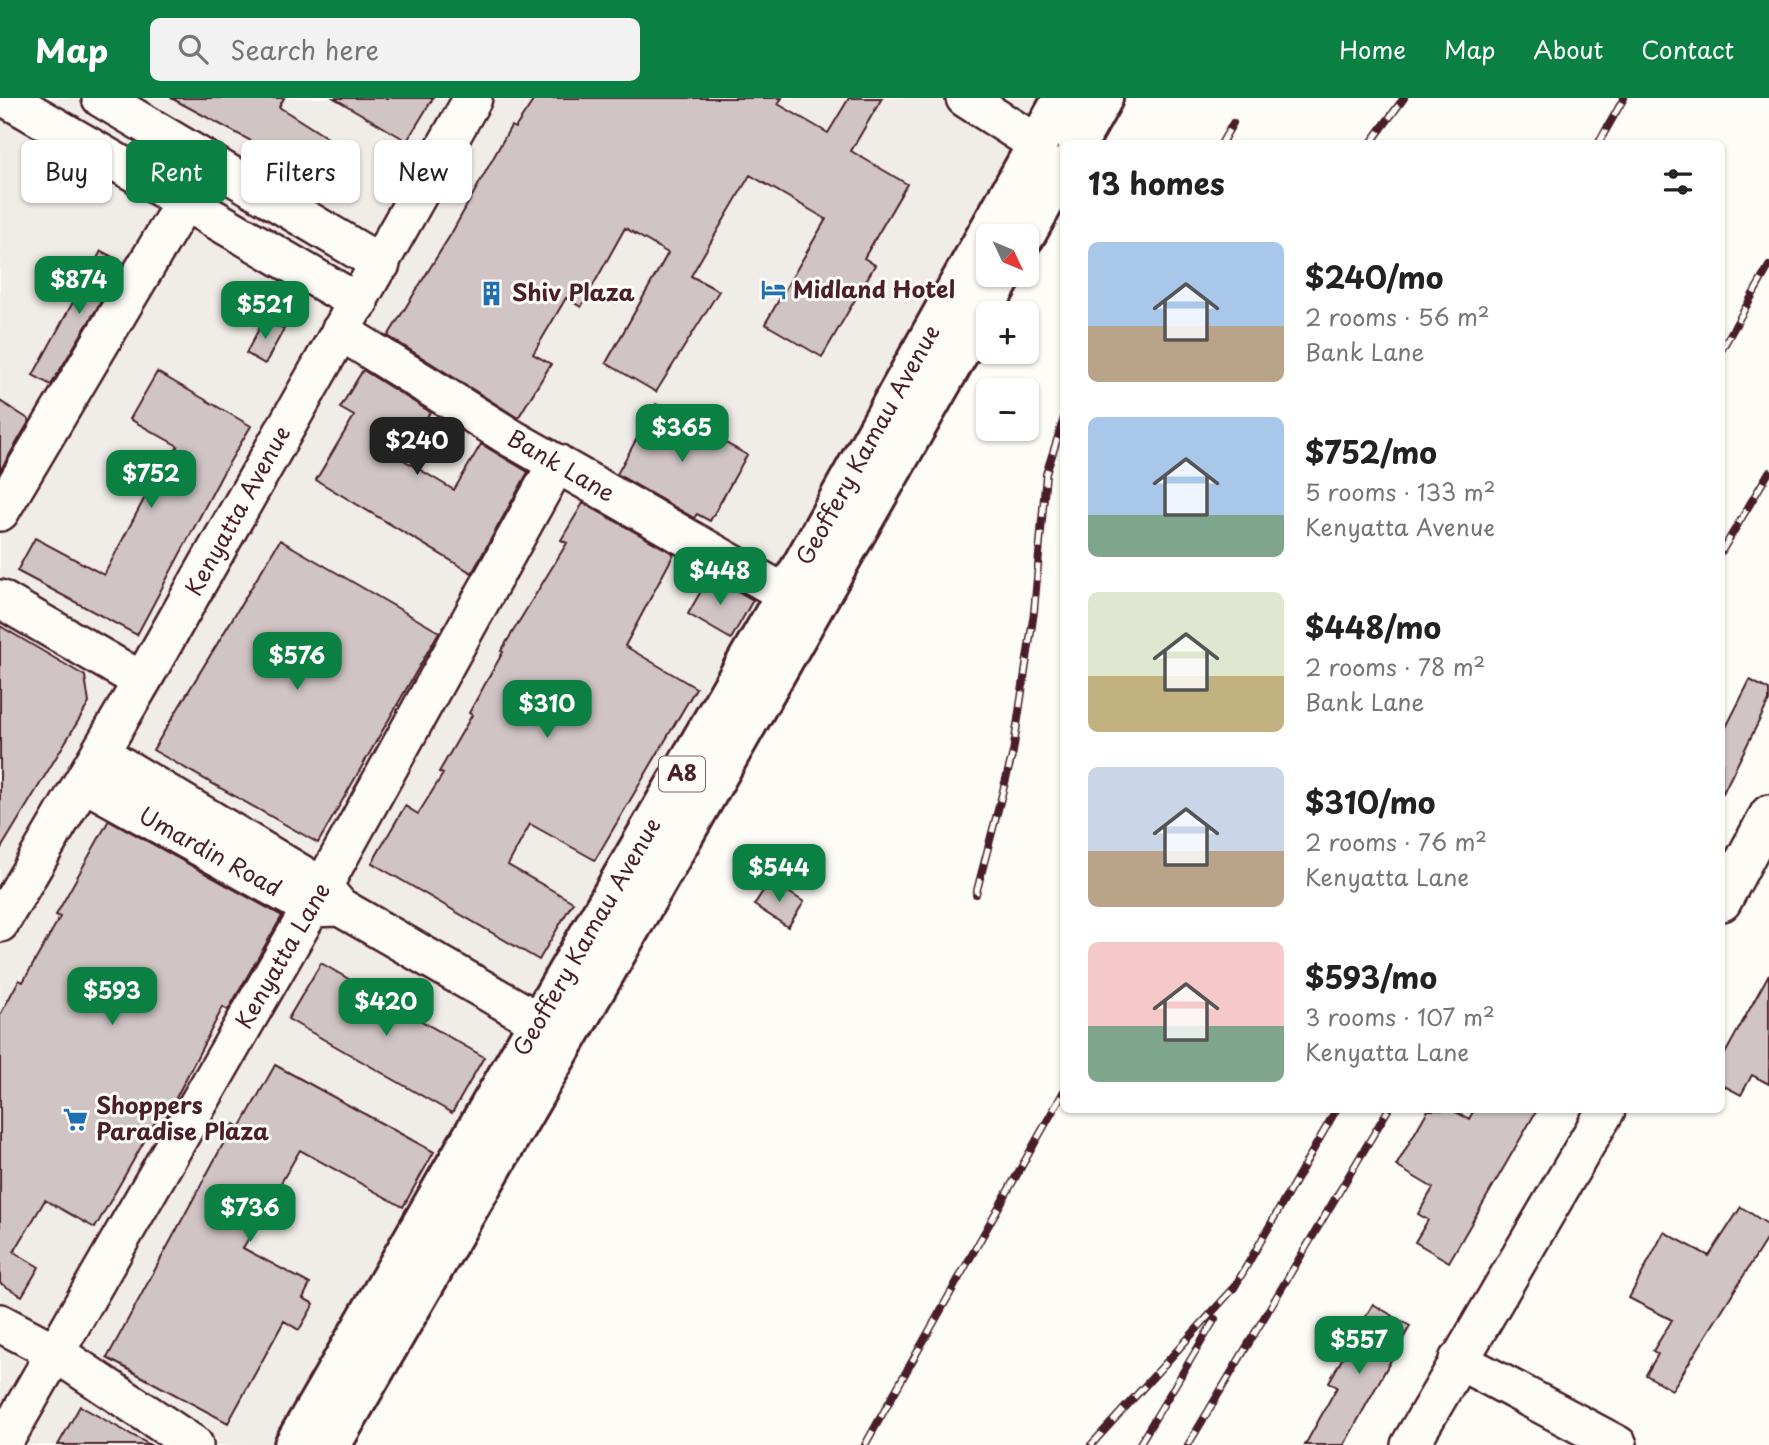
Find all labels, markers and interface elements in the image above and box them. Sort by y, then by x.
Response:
search box [150,18,640,81]
text: Map [35,24,108,74]
icon: search [174,30,212,68]
text: Search here [230,30,379,69]
text: Home [1339,31,1406,67]
text: Map [1444,31,1495,67]
text: About [1533,31,1603,67]
text: Contact [1641,31,1734,67]
chip: Buy [21,140,112,203]
chip: Rent [126,140,227,203]
chip: Filters [241,140,360,203]
chip: New [374,140,472,203]
text: 13 homes [1088,160,1225,205]
icon: filters [1659,163,1697,201]
north arrow [976,224,1040,287]
map controls [976,224,1039,441]
text: $240/mo [1305,254,1443,299]
pin: $874 [38,256,120,316]
text: $874 [51,261,107,296]
icon: home [1144,270,1228,354]
place label: Midland Hotel [793,271,955,306]
place label: Shiv Plaza [512,274,635,309]
hotel icon: Midland Hotel [759,276,787,304]
building icon: Shiv Plaza [478,279,506,307]
pin: $521 [224,282,306,341]
text: $521 [237,286,293,321]
text: 2 rooms · 56 m² [1305,299,1490,334]
button: + [976,301,1039,364]
street label: Geoffery Kamau Avenue [786,318,948,571]
text: Bank Lane [1305,334,1424,369]
button: − [976,378,1039,441]
pin: $365 [641,404,723,464]
text: $365 [652,409,712,444]
pin: $240 [376,418,458,477]
street label: Kenyatta Avenue [175,419,298,602]
street label: Bank Lane [501,420,622,510]
text: $240 [386,422,448,457]
text: $752/mo [1305,429,1437,474]
icon: home [1144,445,1228,529]
pin: $752 [110,450,192,510]
text: $752 [122,455,180,490]
text: 5 rooms · 133 m² [1305,474,1496,509]
text: Kenyatta Avenue [1305,509,1495,544]
pin: $448 [679,547,761,607]
text: $448 [690,552,750,587]
text: $448/mo [1305,604,1441,649]
icon: home [1144,620,1228,704]
pin: $576 [256,632,338,692]
text: $576 [269,637,325,672]
text: 2 rooms · 78 m² [1305,649,1485,684]
pin: $310 [506,680,588,740]
text: Bank Lane [1305,684,1424,719]
text: $310 [519,685,575,720]
road number: A8 [659,756,705,792]
text: $310/mo [1305,779,1435,824]
icon: home [1144,795,1228,879]
street label: Umardin Road [133,797,289,904]
street label: Geoffery Kamau Avenue [503,810,668,1062]
text: 2 rooms · 76 m² [1305,824,1487,859]
pin: $544 [738,844,820,904]
text: $544 [749,849,809,884]
text: Kenyatta Lane [1305,859,1469,894]
street label: Kenyatta Lane [226,875,338,1035]
text: $593/mo [1305,954,1437,999]
pin: $593 [71,968,153,1027]
icon: home [1144,970,1228,1054]
text: $593 [83,972,141,1007]
pin: $420 [345,978,427,1038]
text: $420 [355,983,417,1018]
text: 3 rooms · 107 m² [1305,999,1495,1034]
text: Kenyatta Lane [1305,1034,1469,1069]
place label: Shoppers Paradise Plaza [96,1087,269,1148]
supermarket icon: Shoppers Paradise Plaza [62,1105,90,1133]
pin: $736 [209,1184,291,1244]
text: $736 [220,1189,280,1224]
pin: $557 [1318,1316,1400,1376]
text: $557 [1331,1321,1387,1356]

